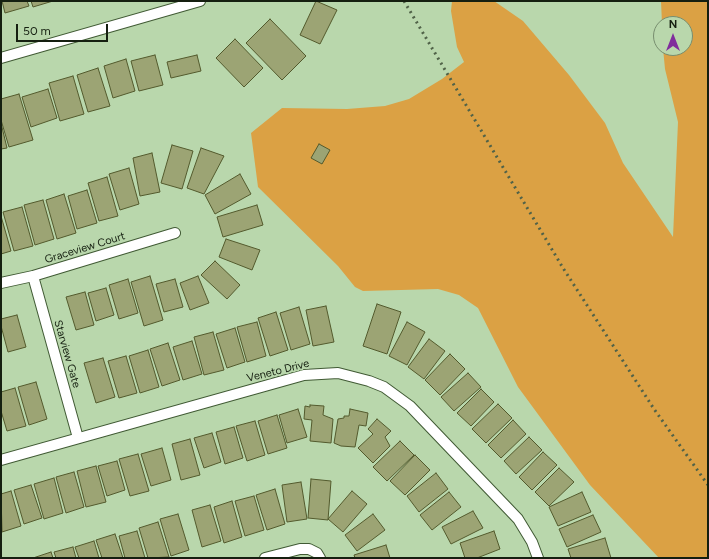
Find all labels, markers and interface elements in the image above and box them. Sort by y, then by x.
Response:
scale bar [18,16,110,42]
north arrow [653,16,693,56]
text: N [669,18,677,31]
text: 50 m [23,24,51,38]
street label: Graceview Court [43,230,127,266]
street label: Starview Gate [51,319,83,389]
street label: Veneto Drive [245,357,311,385]

